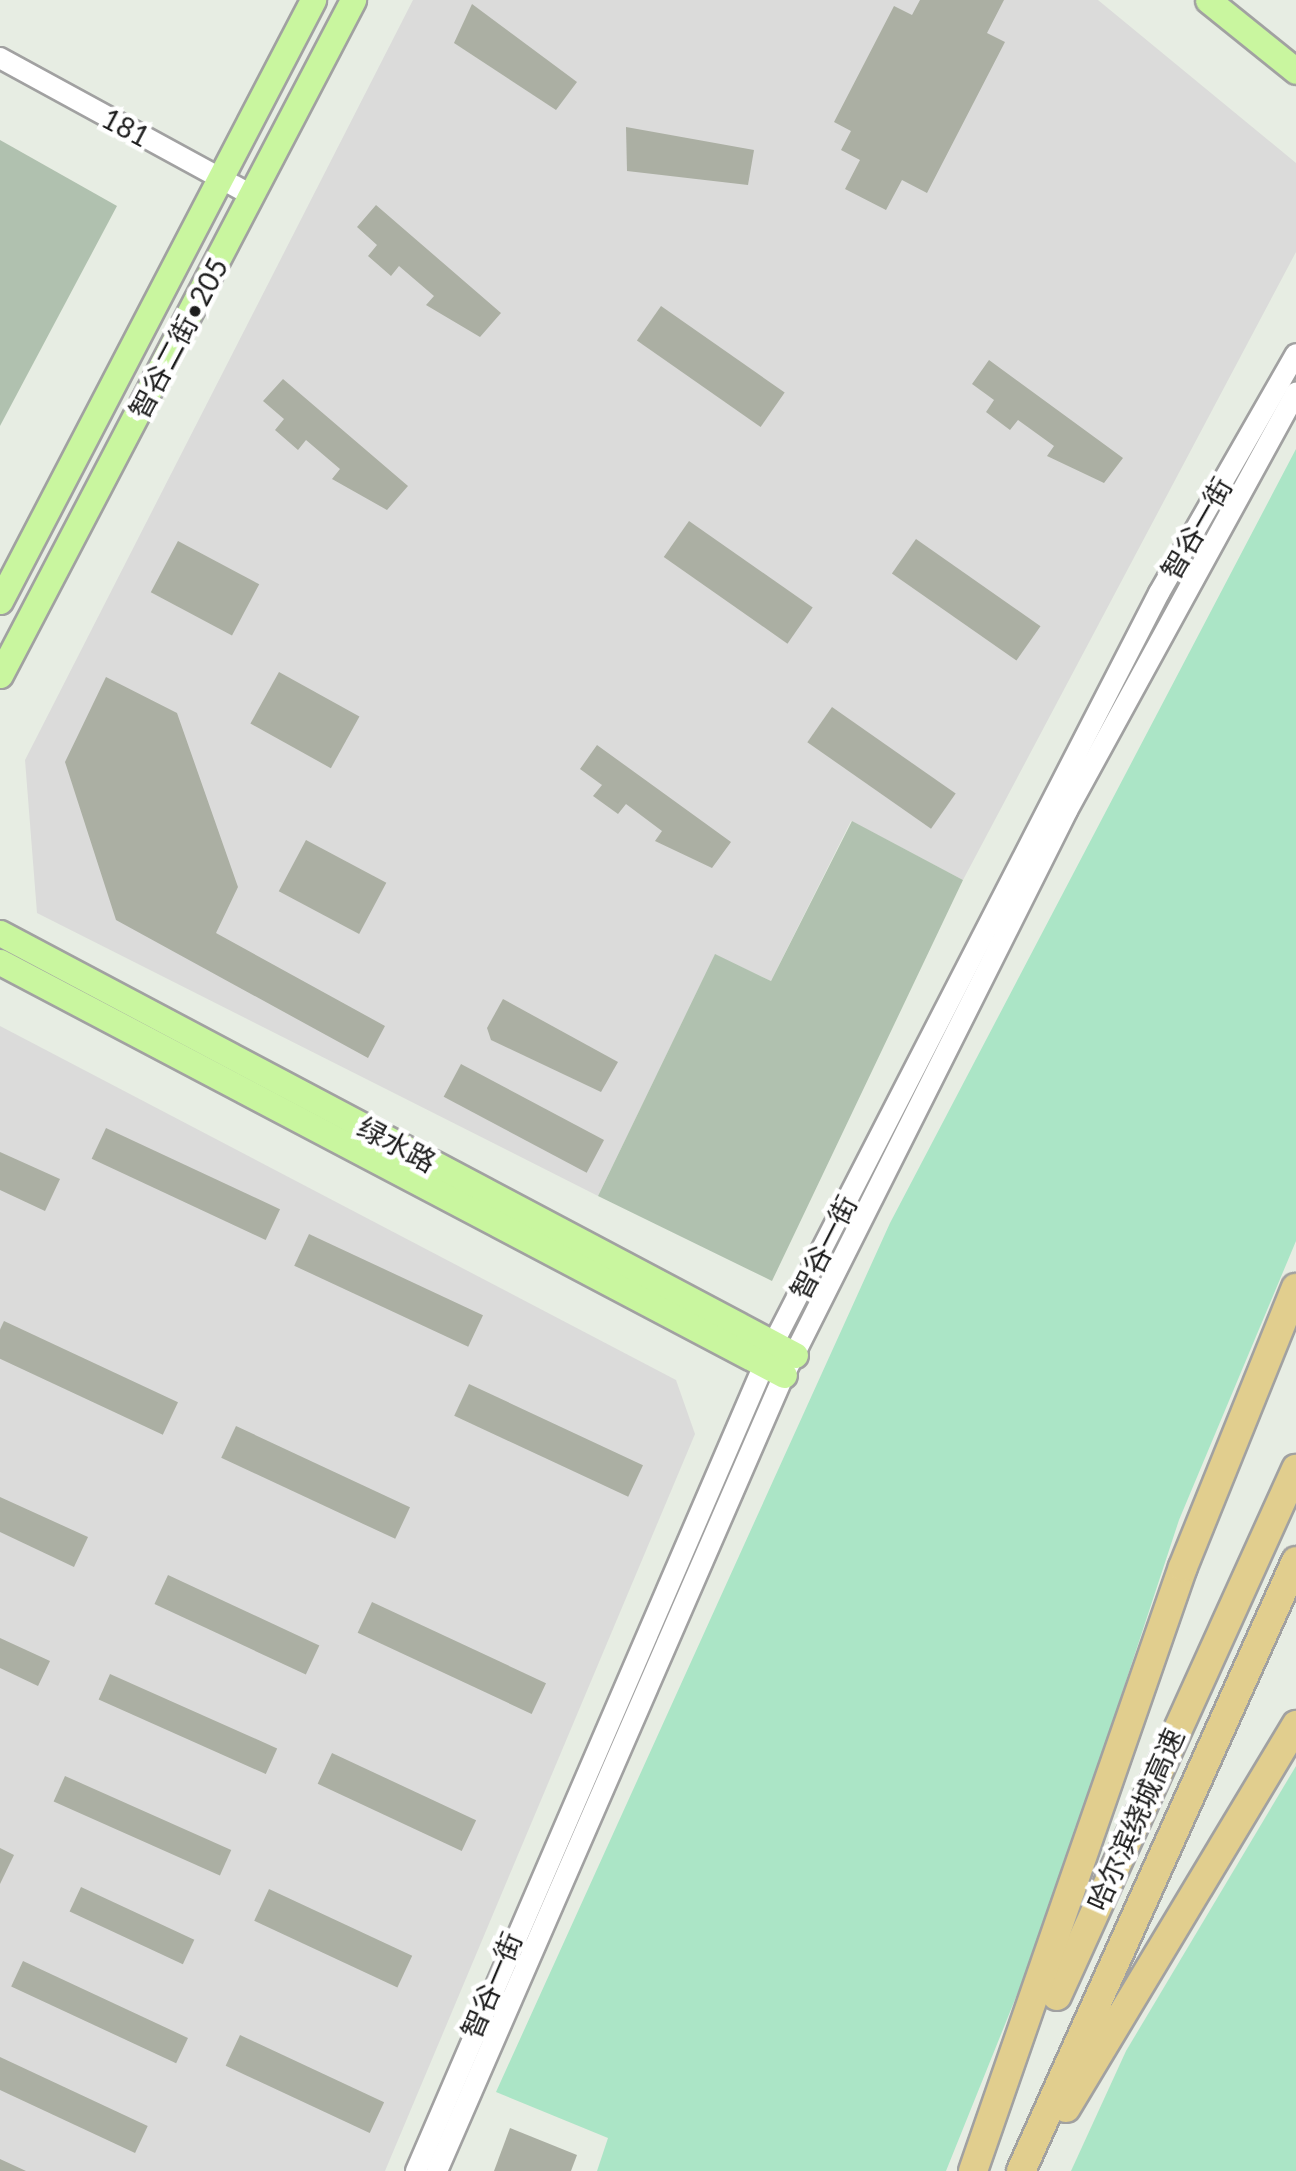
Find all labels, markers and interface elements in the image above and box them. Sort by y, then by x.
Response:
street label: 181 [97,101,155,153]
street label: 智谷二街•205 [122,252,234,424]
street label: 智谷一街 [1153,471,1239,585]
street label: 绿水路 [352,1109,442,1179]
street label: 智谷一街 [783,1189,863,1305]
street label: 哈尔滨绕城高速 [1080,1723,1190,1915]
street label: 智谷一街 [454,1927,528,2043]

